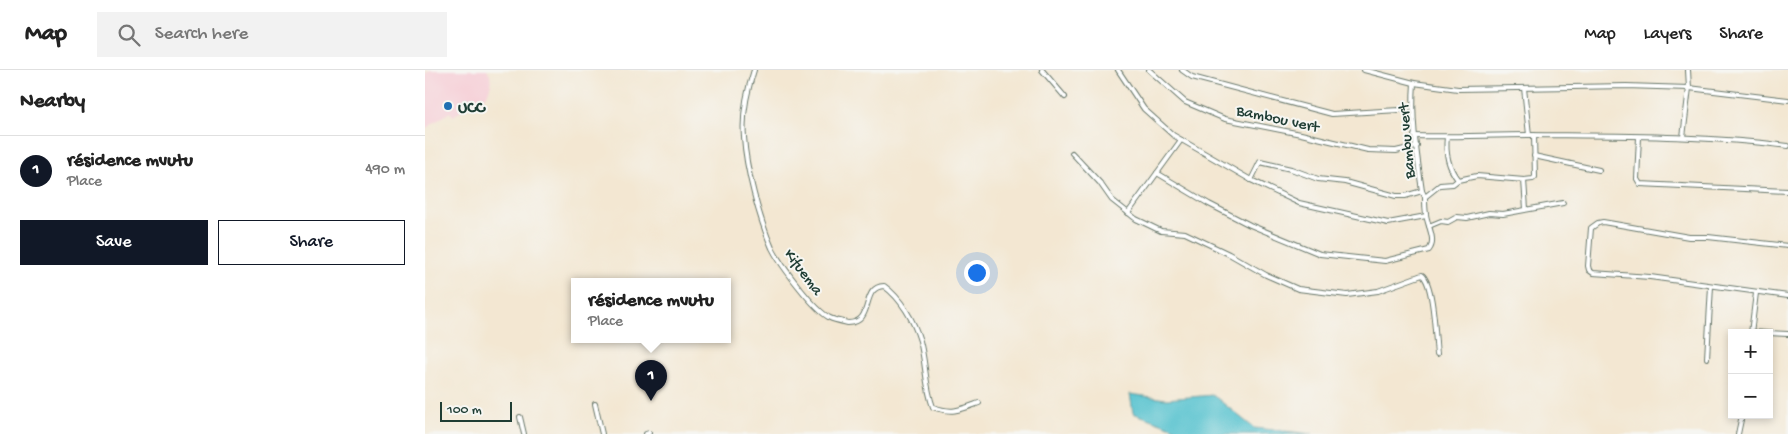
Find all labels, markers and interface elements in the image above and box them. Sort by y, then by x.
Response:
search box [97,12,447,57]
text: Map [25,20,67,49]
icon: search [115,21,143,49]
text: Search here [155,23,248,46]
text: Map [1584,24,1616,45]
text: Layers [1644,24,1691,45]
text: Share [1719,24,1763,45]
text: Nearby [20,90,85,115]
marker: UCC [442,100,454,112]
place label: UCC [458,100,486,119]
street label: Bambu vert [1396,101,1421,180]
street label: Bambou vert [1233,102,1322,139]
text: résidence mvutu [67,150,193,173]
text: 1 [33,161,39,180]
text: 490 m [365,161,405,180]
text: Place [67,173,102,192]
button: Save [20,220,208,265]
button: Share [218,220,405,265]
street label: Kifuema [779,246,826,301]
your location [964,260,990,286]
popup [571,278,731,343]
text: résidence mvutu [588,290,714,313]
text: Place [588,313,623,332]
map controls [1728,329,1773,419]
button: + [1728,329,1773,374]
pin: 1 [635,360,667,401]
button: − [1728,374,1773,419]
scale bar [440,399,513,422]
text: 100 m [447,402,482,419]

